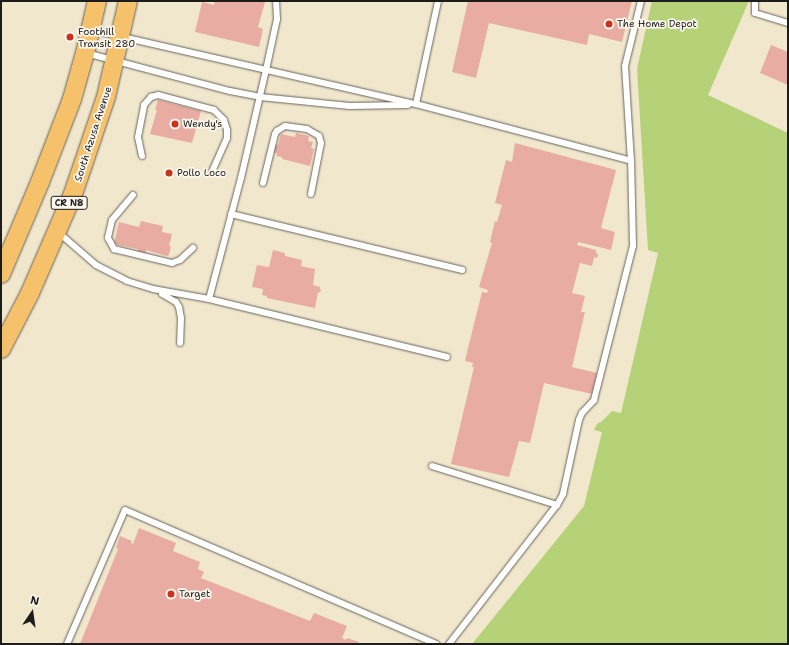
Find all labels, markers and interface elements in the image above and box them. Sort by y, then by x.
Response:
place label: The Home Depot [617,18,697,30]
marker: The Home Depot [604,19,614,29]
place label: Foothill Transit 280 [78,25,135,48]
marker: Foothill Transit 280 [65,32,75,42]
street label: South Azusa Avenue [72,85,114,183]
place label: Wendy's [183,118,222,130]
marker: Wendy's [170,119,180,129]
place label: Pollo Loco [177,167,226,179]
marker: Pollo Loco [164,168,174,178]
road number: CR N8 [50,196,88,210]
place label: Target [179,588,210,600]
marker: Target [166,589,176,599]
north arrow [12,593,52,633]
text: N [29,593,41,609]

